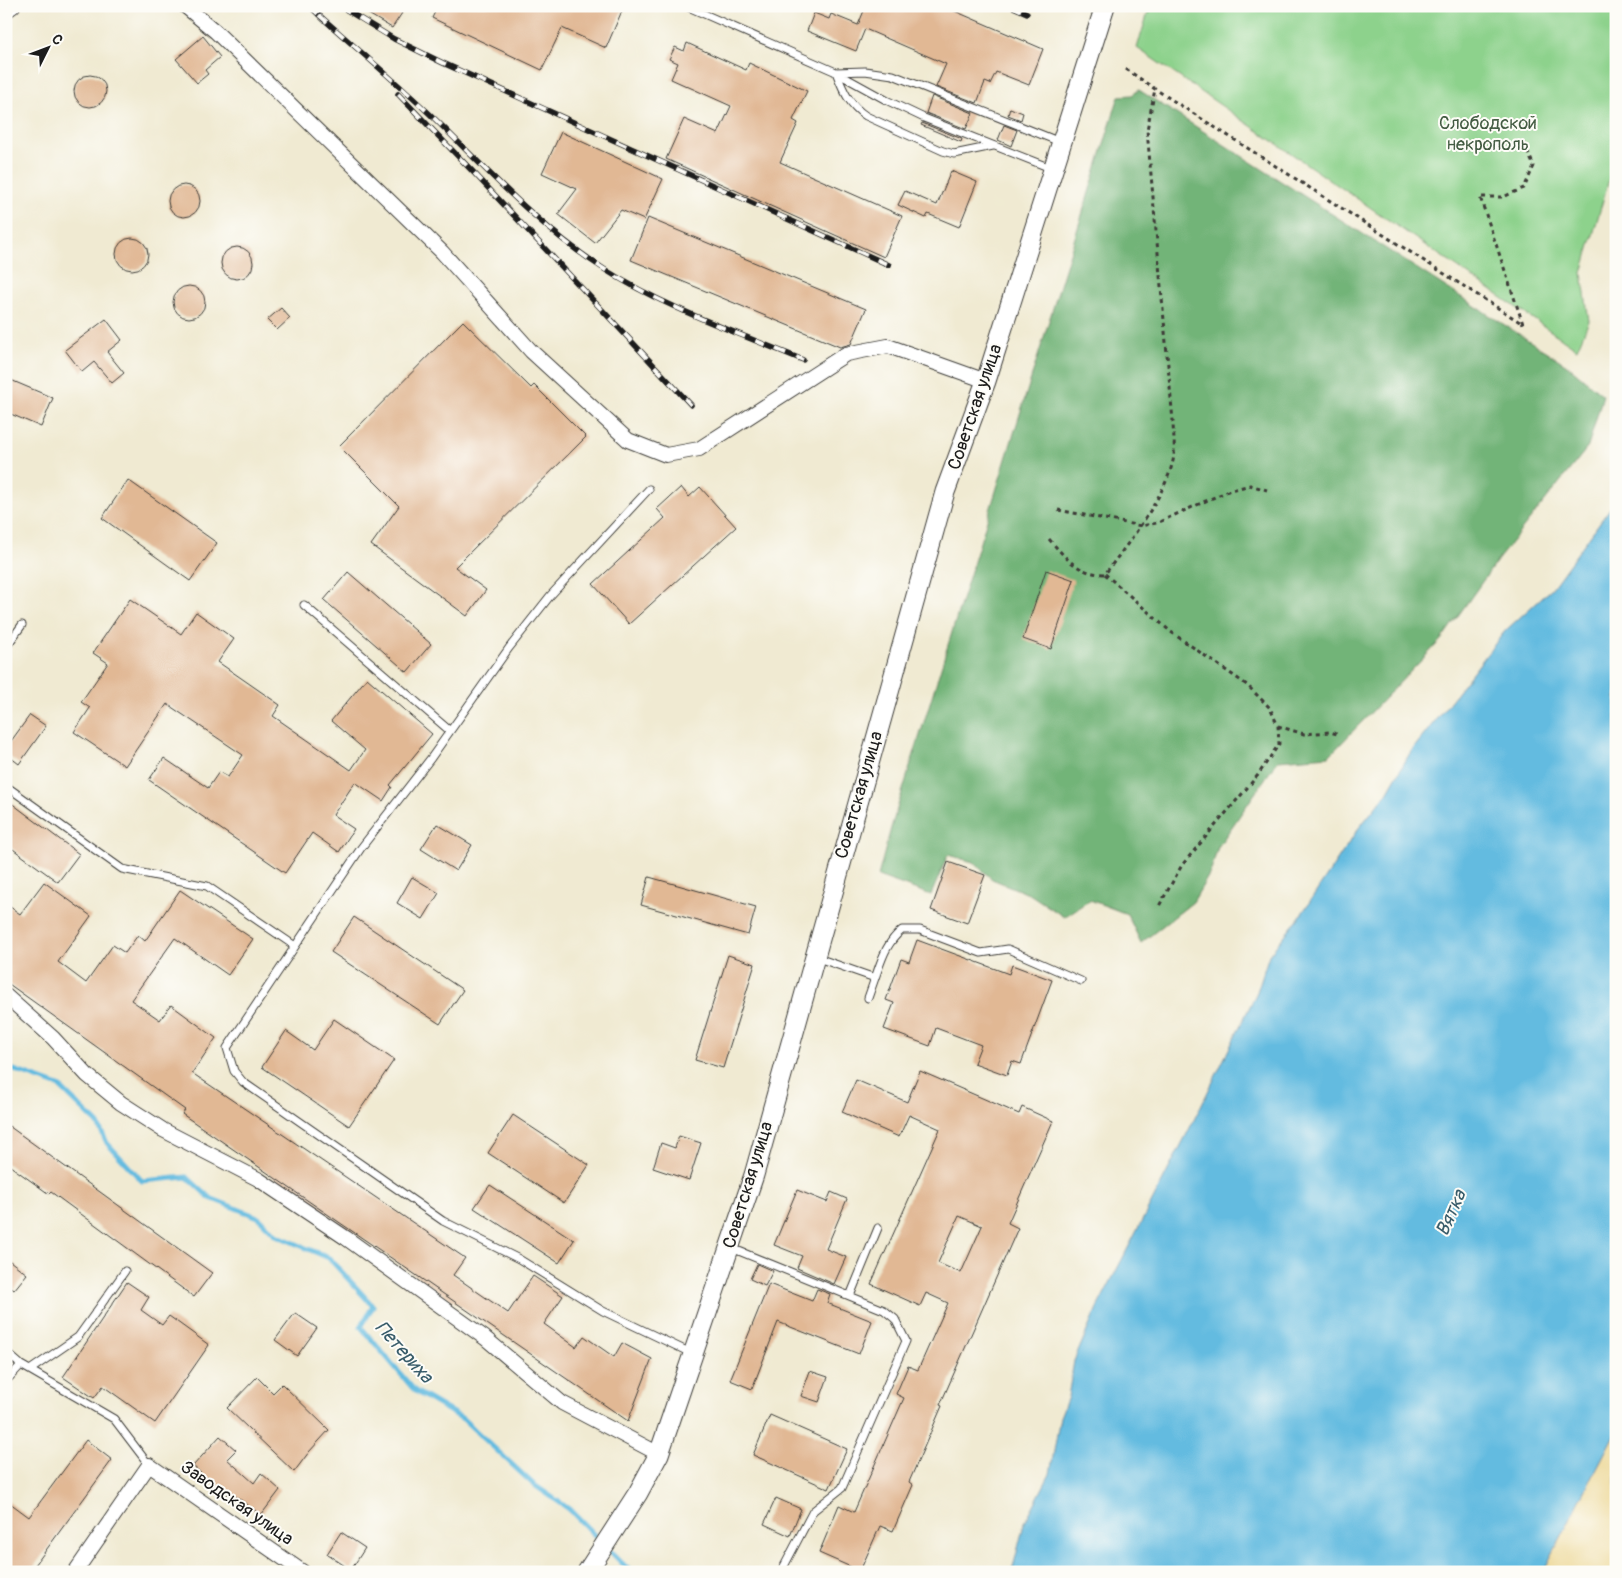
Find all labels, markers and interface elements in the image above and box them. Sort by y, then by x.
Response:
north arrow [22,22,72,72]
text: С [48,31,67,49]
park label: Слободской некрополь [1439,112,1537,156]
street label: Советская улица [943,341,1007,473]
street label: Советская улица [830,729,888,861]
street label: Советская улица [718,1119,778,1251]
water label: Вятка [1430,1185,1472,1240]
water label: Петериха [370,1316,439,1389]
street label: Заводская улица [176,1456,298,1550]

